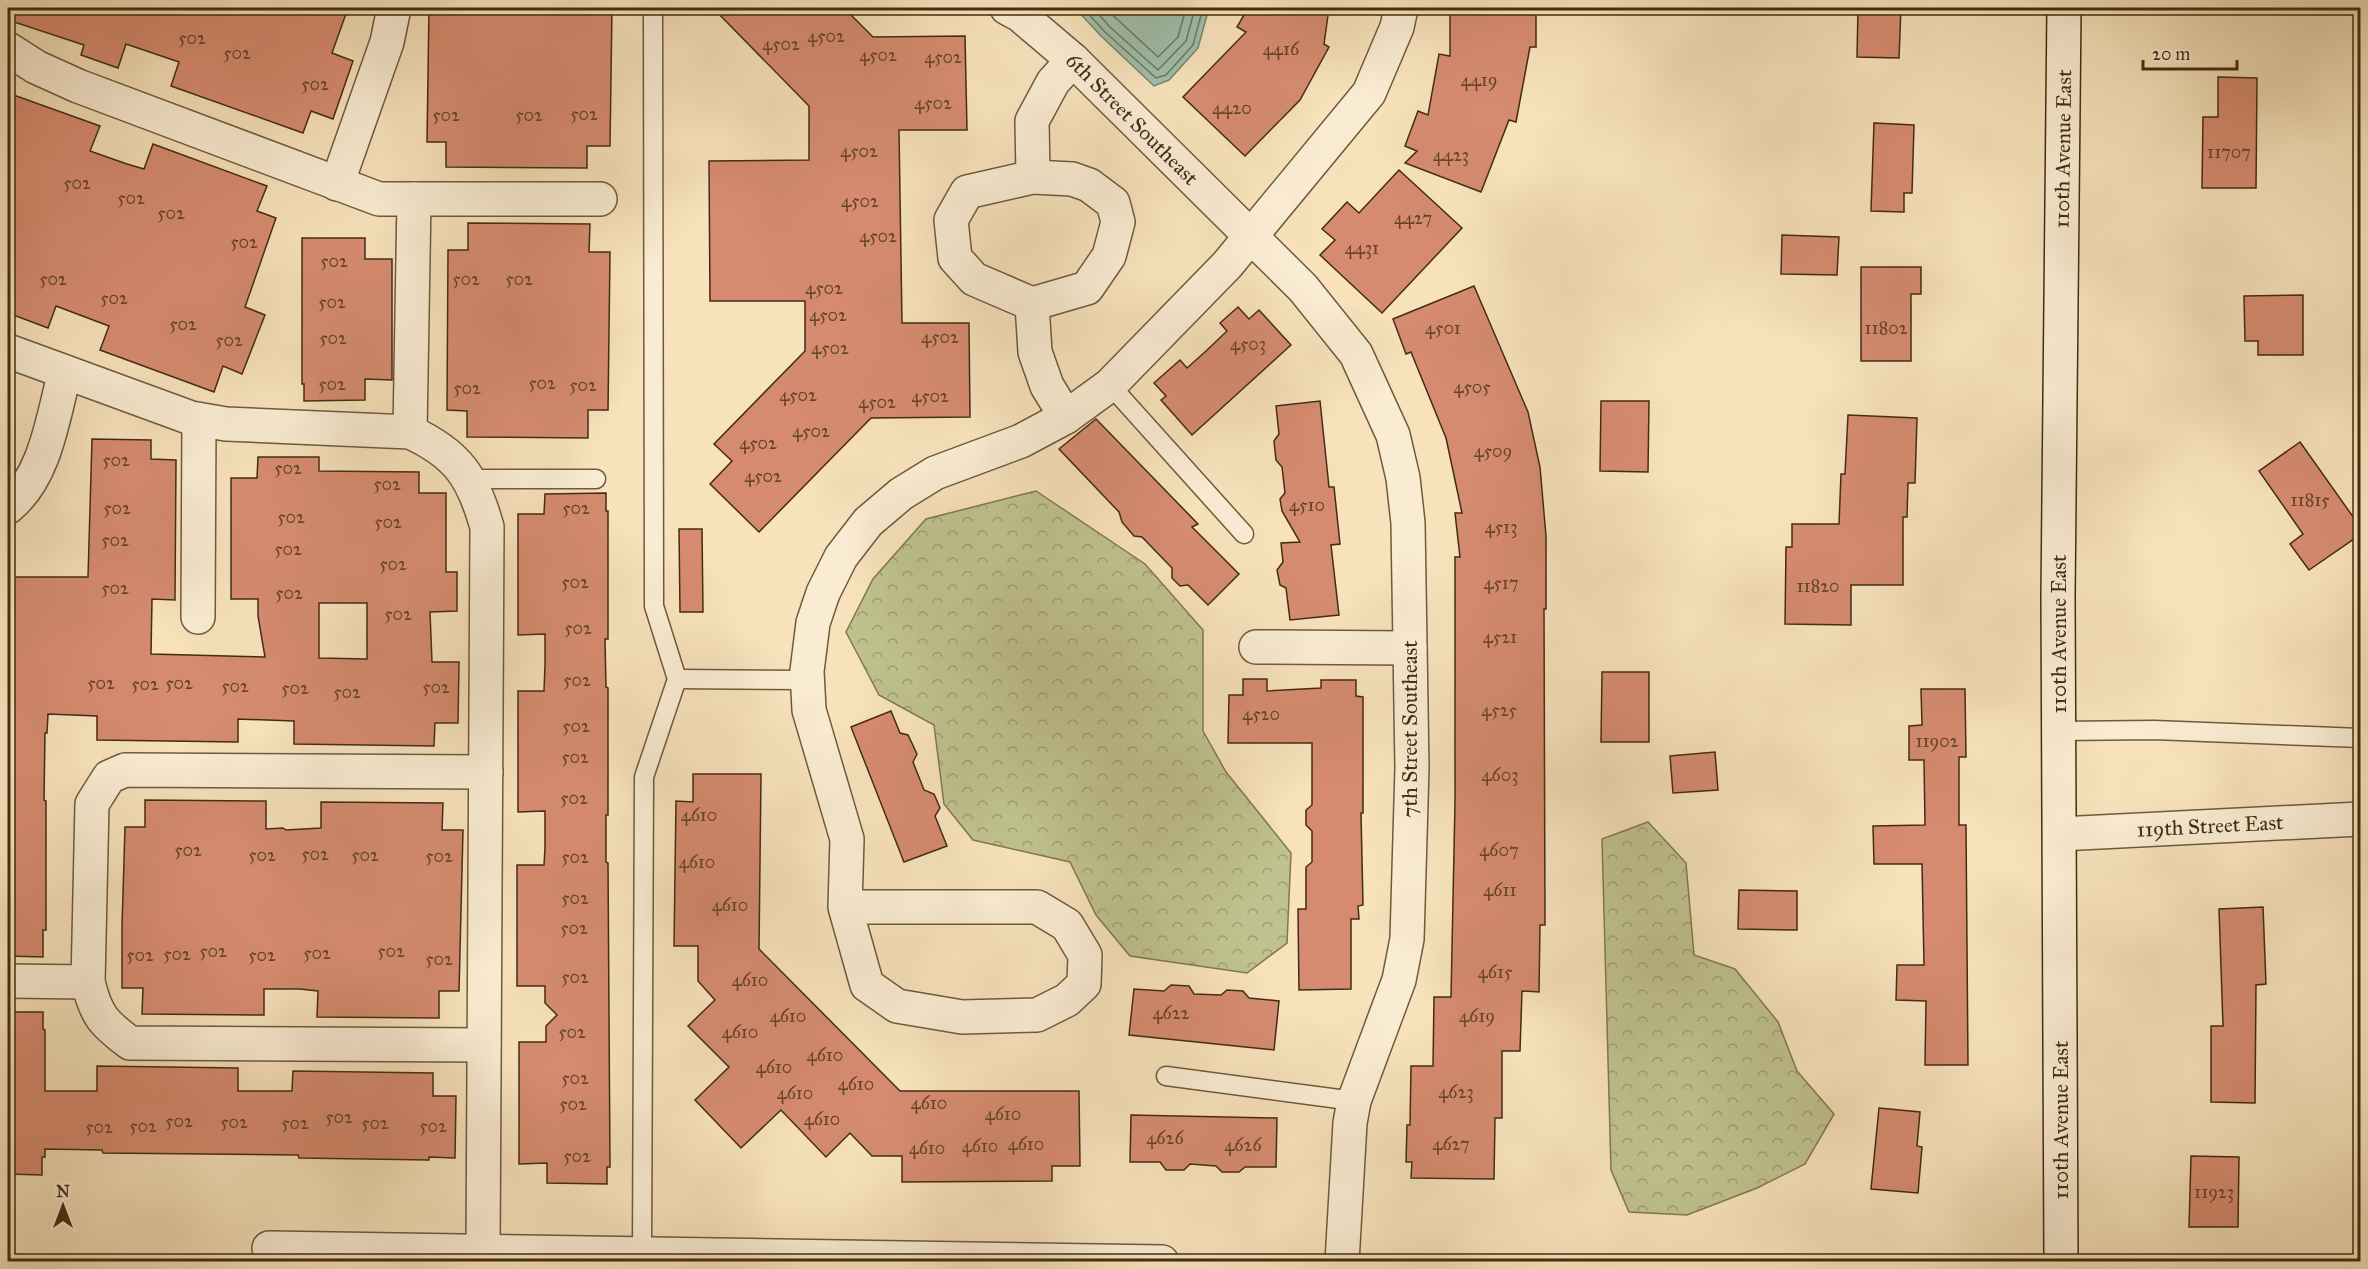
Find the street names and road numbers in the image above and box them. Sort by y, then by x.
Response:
street label: 6th Street Southeast [1060,47,1204,191]
street label: 110th Avenue East [2049,69,2077,229]
street label: 110th Avenue East [2046,554,2072,713]
street label: 7th Street Southeast [1397,640,1423,818]
street label: 119th Street East [2136,809,2285,843]
street label: 110th Avenue East [2048,1040,2074,1199]

